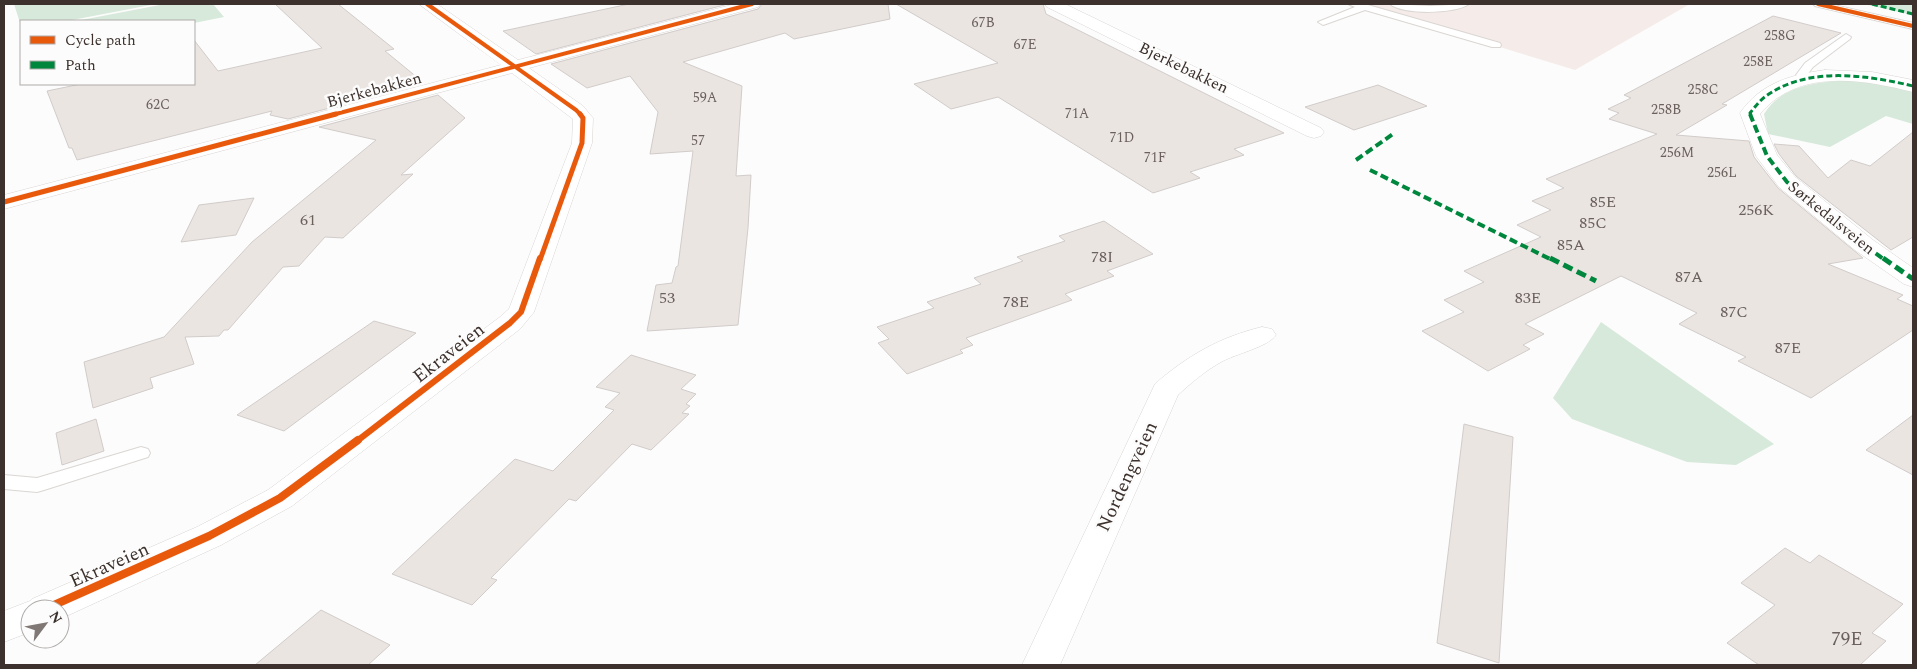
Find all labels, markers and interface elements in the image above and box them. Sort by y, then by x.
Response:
house number: 67B [971,12,995,33]
legend [20,20,195,85]
house number: 258G [1764,25,1796,46]
text: Cycle path [65,29,136,52]
house number: 67E [1013,34,1037,55]
street label: Bjerkebakken [1135,36,1233,100]
house number: 258E [1743,51,1773,72]
text: Path [65,54,96,77]
street label: Bjerkebakken [324,66,424,114]
house number: 258C [1687,79,1719,100]
house number: 59A [693,87,718,108]
house number: 62C [146,94,170,115]
house number: 258B [1651,99,1681,120]
house number: 71A [1065,103,1090,124]
house number: 71D [1110,127,1134,148]
house number: 57 [691,130,705,151]
house number: 256M [1660,142,1694,163]
house number: 71F [1144,147,1166,168]
house number: 256L [1707,162,1737,183]
street label: Sørkedalsveien [1783,175,1880,260]
house number: 85E [1590,190,1616,214]
house number: 256K [1738,198,1774,222]
house number: 61 [300,208,316,232]
house number: 85C [1579,211,1607,235]
house number: 85A [1557,233,1585,257]
house number: 78I [1091,245,1113,269]
house number: 87A [1675,265,1703,289]
house number: 53 [659,286,675,310]
house number: 83E [1515,286,1541,310]
house number: 78E [1003,290,1029,314]
house number: 87C [1720,300,1748,324]
street label: Ekraveien [407,316,491,391]
house number: 87E [1775,336,1801,360]
street label: Nordengveien [1089,417,1166,537]
street label: Ekraveien [65,535,154,596]
north arrow [20,599,70,649]
text: N [44,607,68,628]
house number: 79E [1831,625,1863,654]

